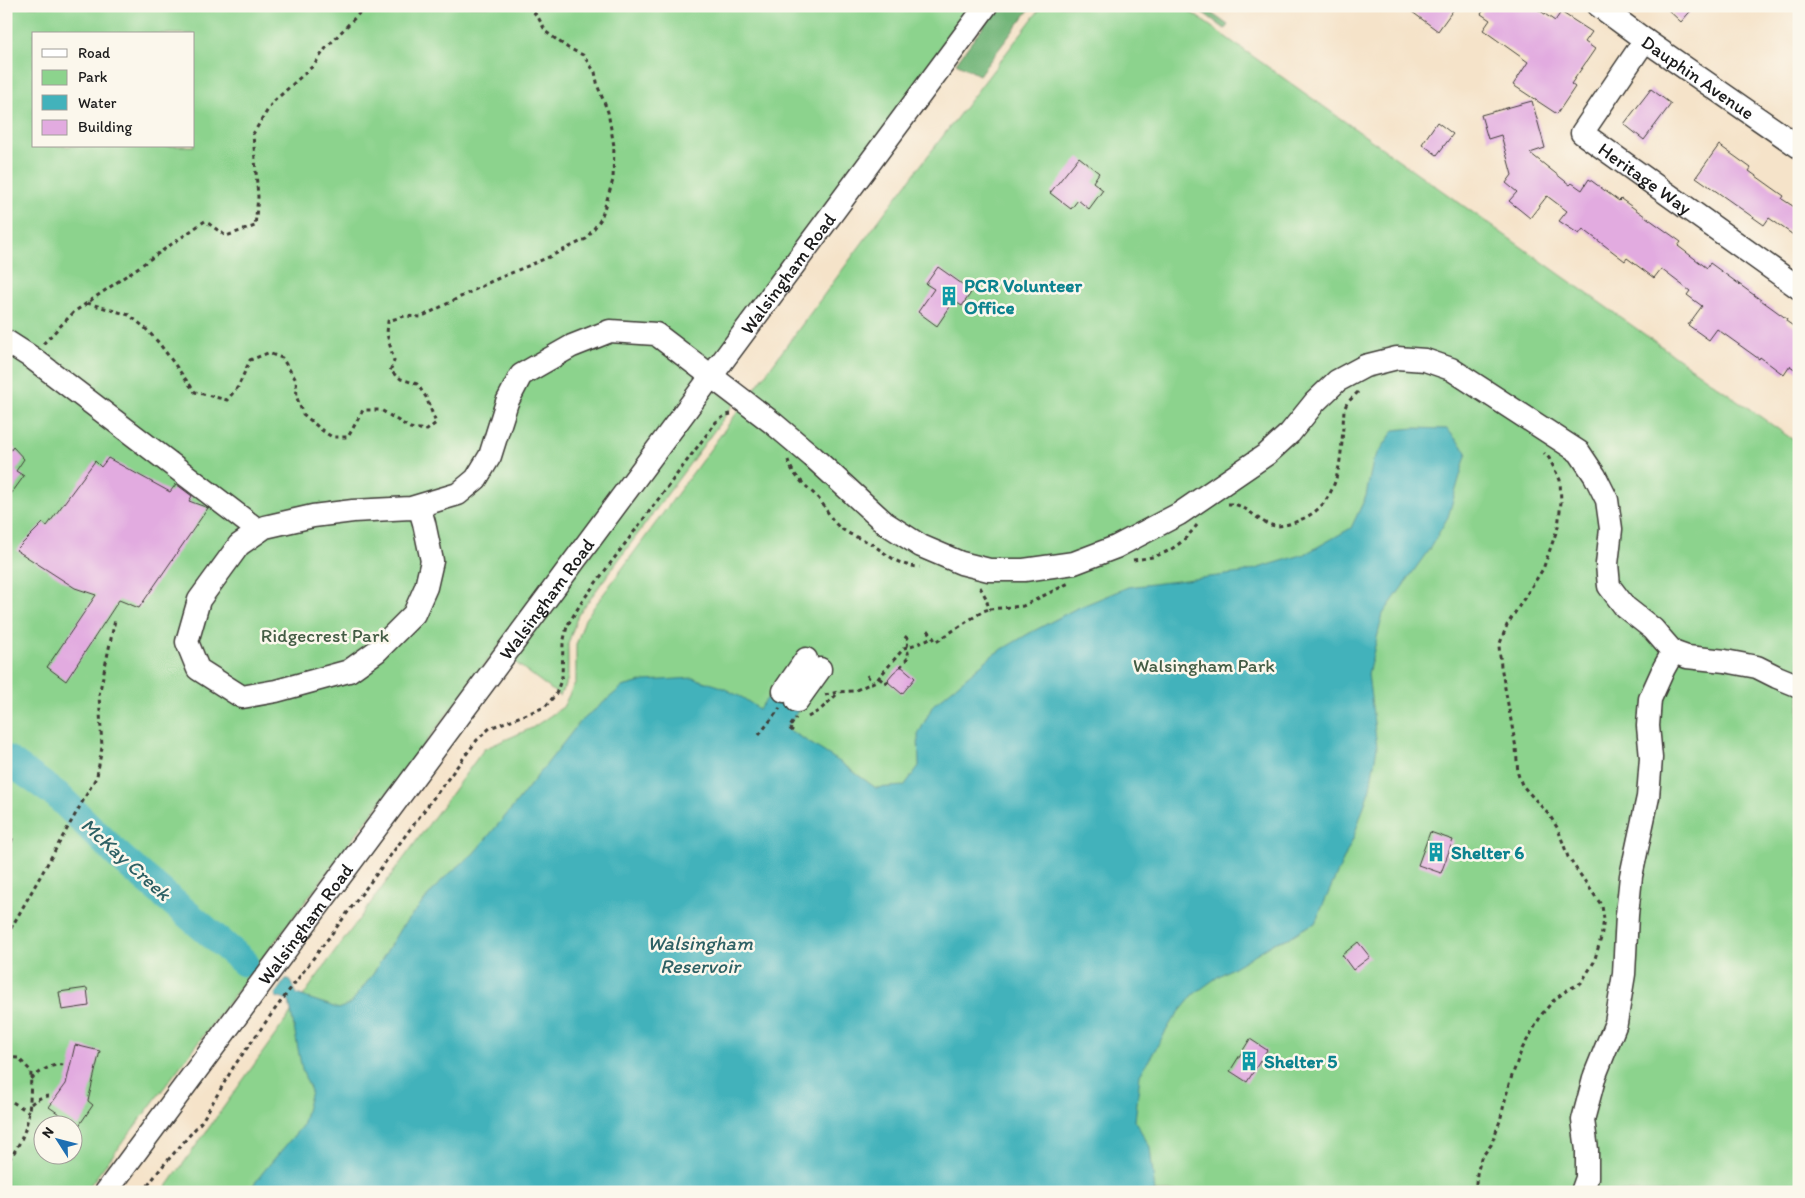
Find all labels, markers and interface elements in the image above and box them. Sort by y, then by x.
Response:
street label: Dauphin Avenue [1637,30,1759,124]
legend [32,32,195,148]
text: Road [78,44,111,62]
text: Park [78,68,108,86]
text: Water [78,94,117,112]
text: Building [78,118,132,136]
street label: Heritage Way [1594,137,1696,220]
street label: Walsingham Road [735,208,841,339]
place label: PCR Volunteer Office [964,274,1082,319]
building icon: PCR Volunteer Office [938,285,960,307]
street label: Walsingham Road [494,533,600,664]
park label: Ridgecrest Park [261,624,389,647]
park label: Walsingham Park [1133,654,1275,677]
water label: McKay Creek [76,813,177,907]
building icon: Shelter 6 [1425,841,1447,863]
place label: Shelter 6 [1451,841,1524,864]
street label: Walsingham Road [253,858,358,989]
water label: Walsingham Reservoir [647,931,753,978]
building icon: Shelter 5 [1238,1050,1260,1072]
place label: Shelter 5 [1264,1050,1337,1073]
north arrow [32,1116,82,1166]
text: N [38,1124,58,1141]

